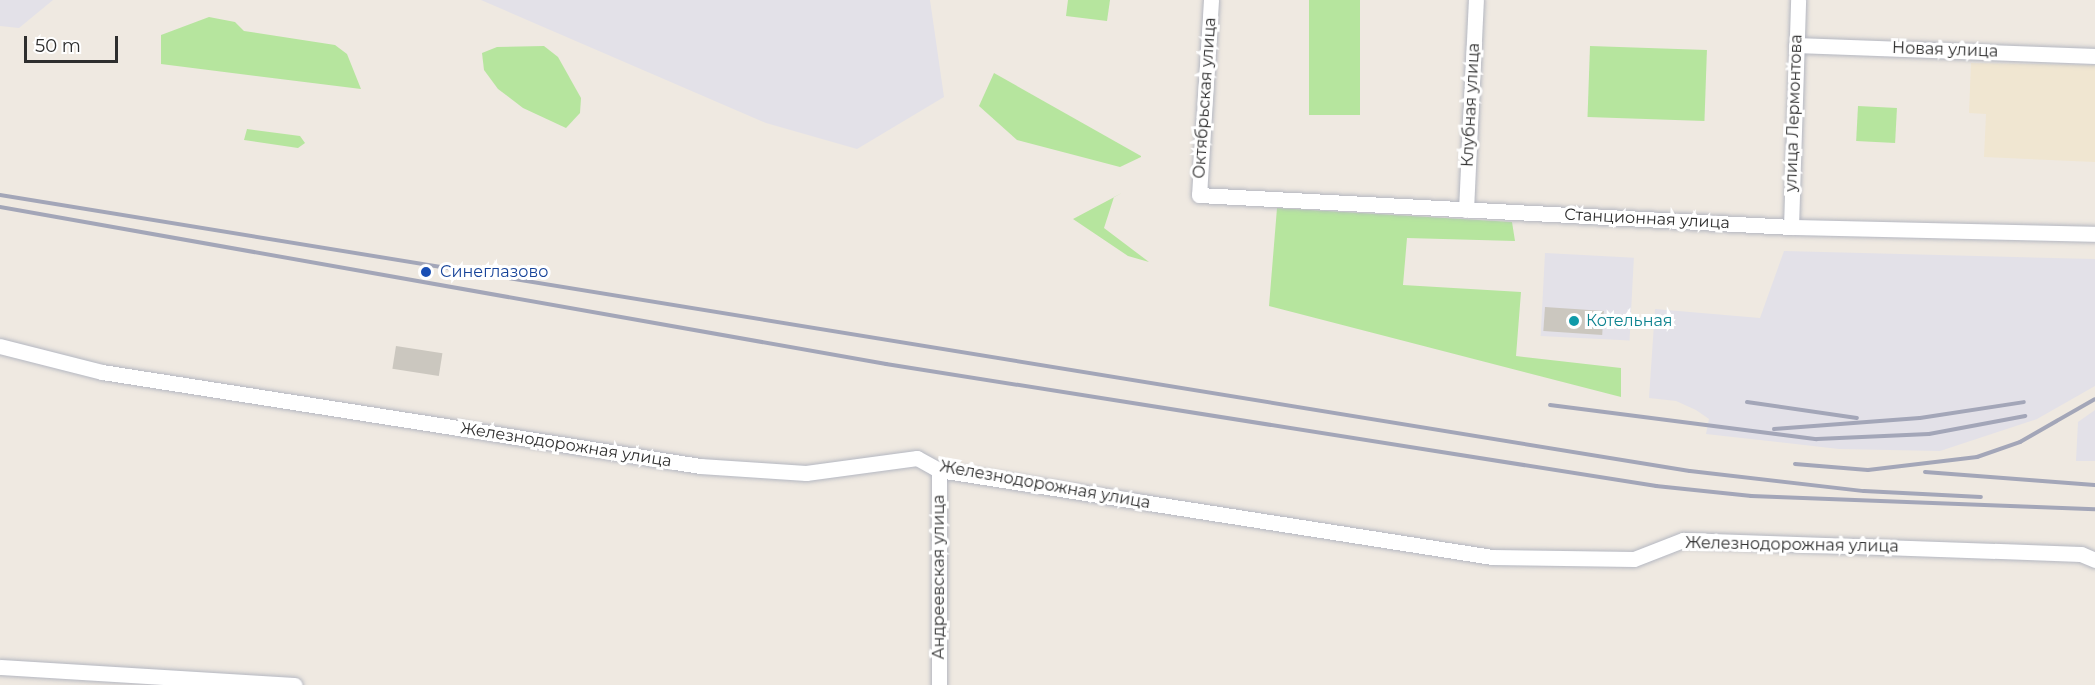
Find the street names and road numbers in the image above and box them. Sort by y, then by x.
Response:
street label: Октябрьская улица [1190,17,1220,179]
street label: улица Лермонтова [1782,34,1806,192]
street label: Новая улица [1892,39,1998,61]
street label: Клубная улица [1458,42,1484,168]
street label: Станционная улица [1564,205,1730,233]
street label: Железнодорожная улица [459,419,673,471]
street label: Железнодорожная улица [938,457,1152,513]
street label: Андреевская улица [929,495,949,659]
street label: Железнодорожная улица [1685,534,1899,556]

